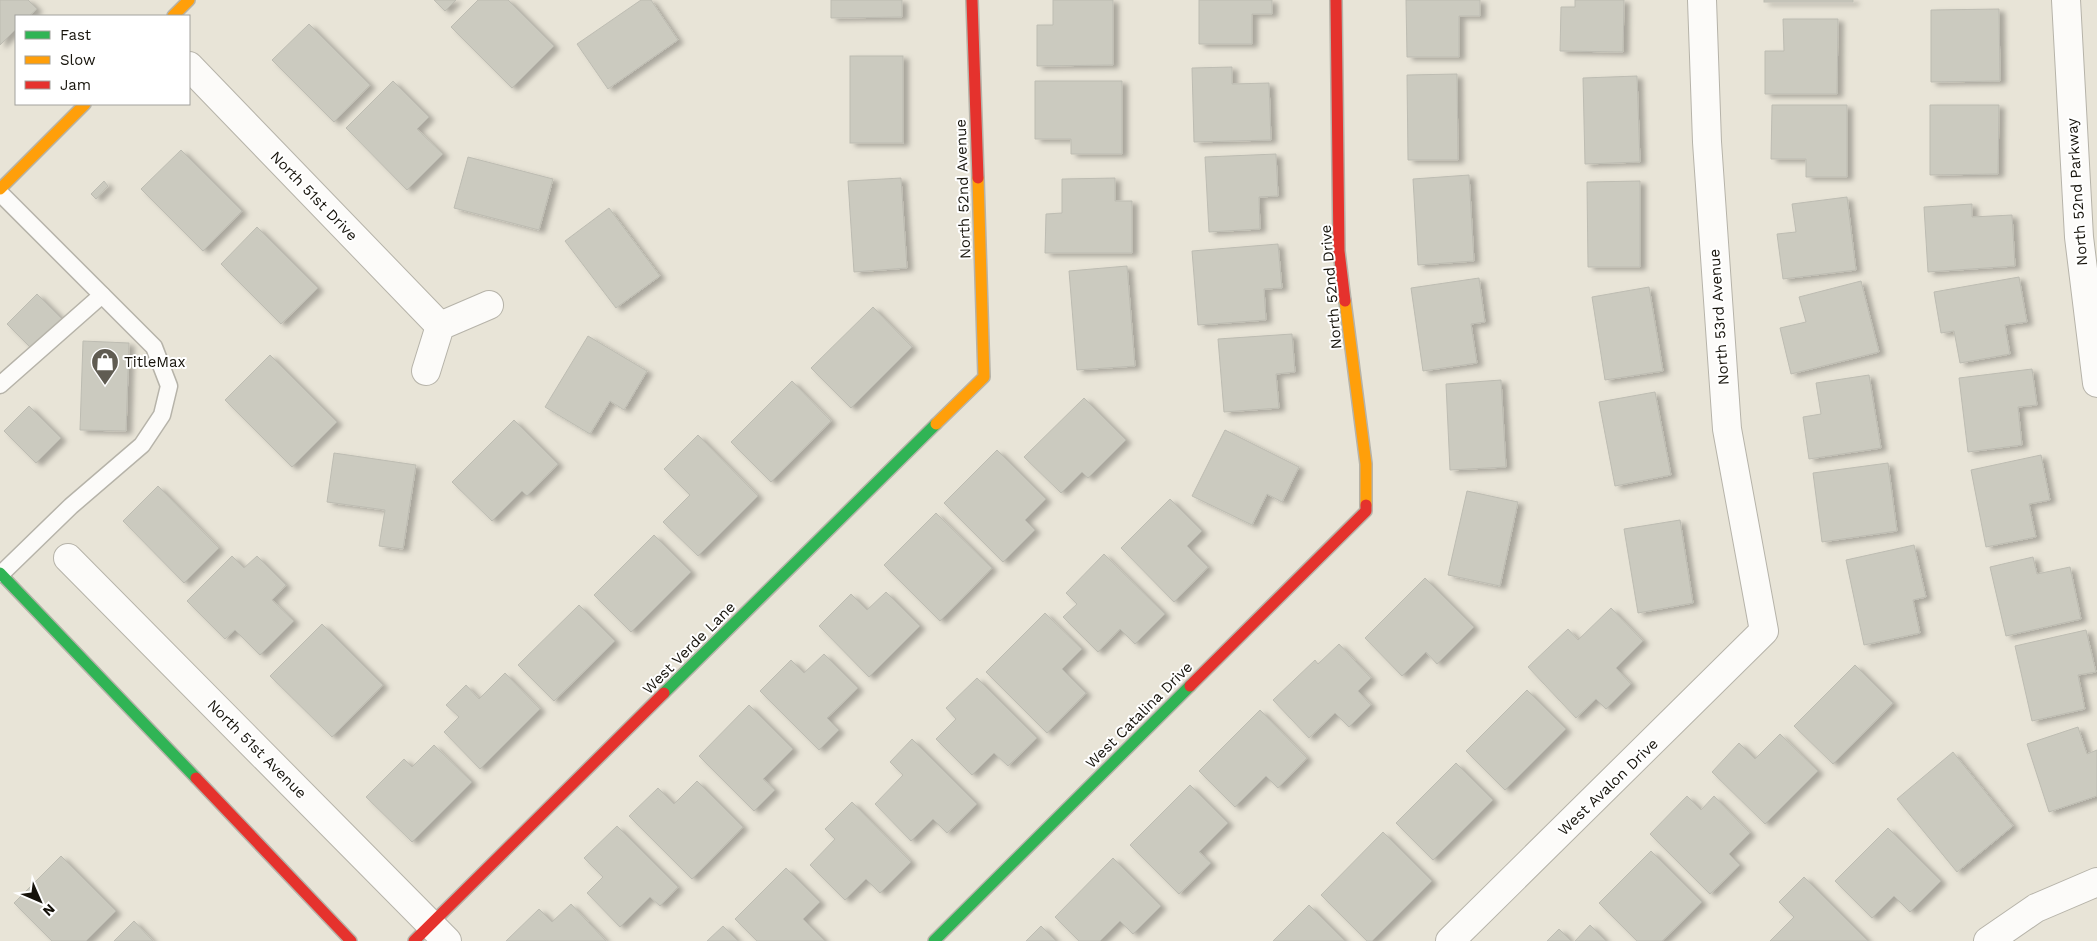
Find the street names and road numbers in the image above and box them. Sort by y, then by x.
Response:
street label: North 52nd Parkway [2063,117,2091,266]
street label: North 52nd Avenue [952,119,974,259]
street label: North 51st Drive [267,148,361,244]
street label: North 52nd Drive [1317,224,1345,350]
street label: North 53rd Avenue [1705,248,1733,386]
street label: West Verde Lane [639,598,739,698]
street label: West Catalina Drive [1082,658,1196,772]
street label: North 51st Avenue [204,696,310,802]
street label: West Avalon Drive [1554,735,1662,839]

